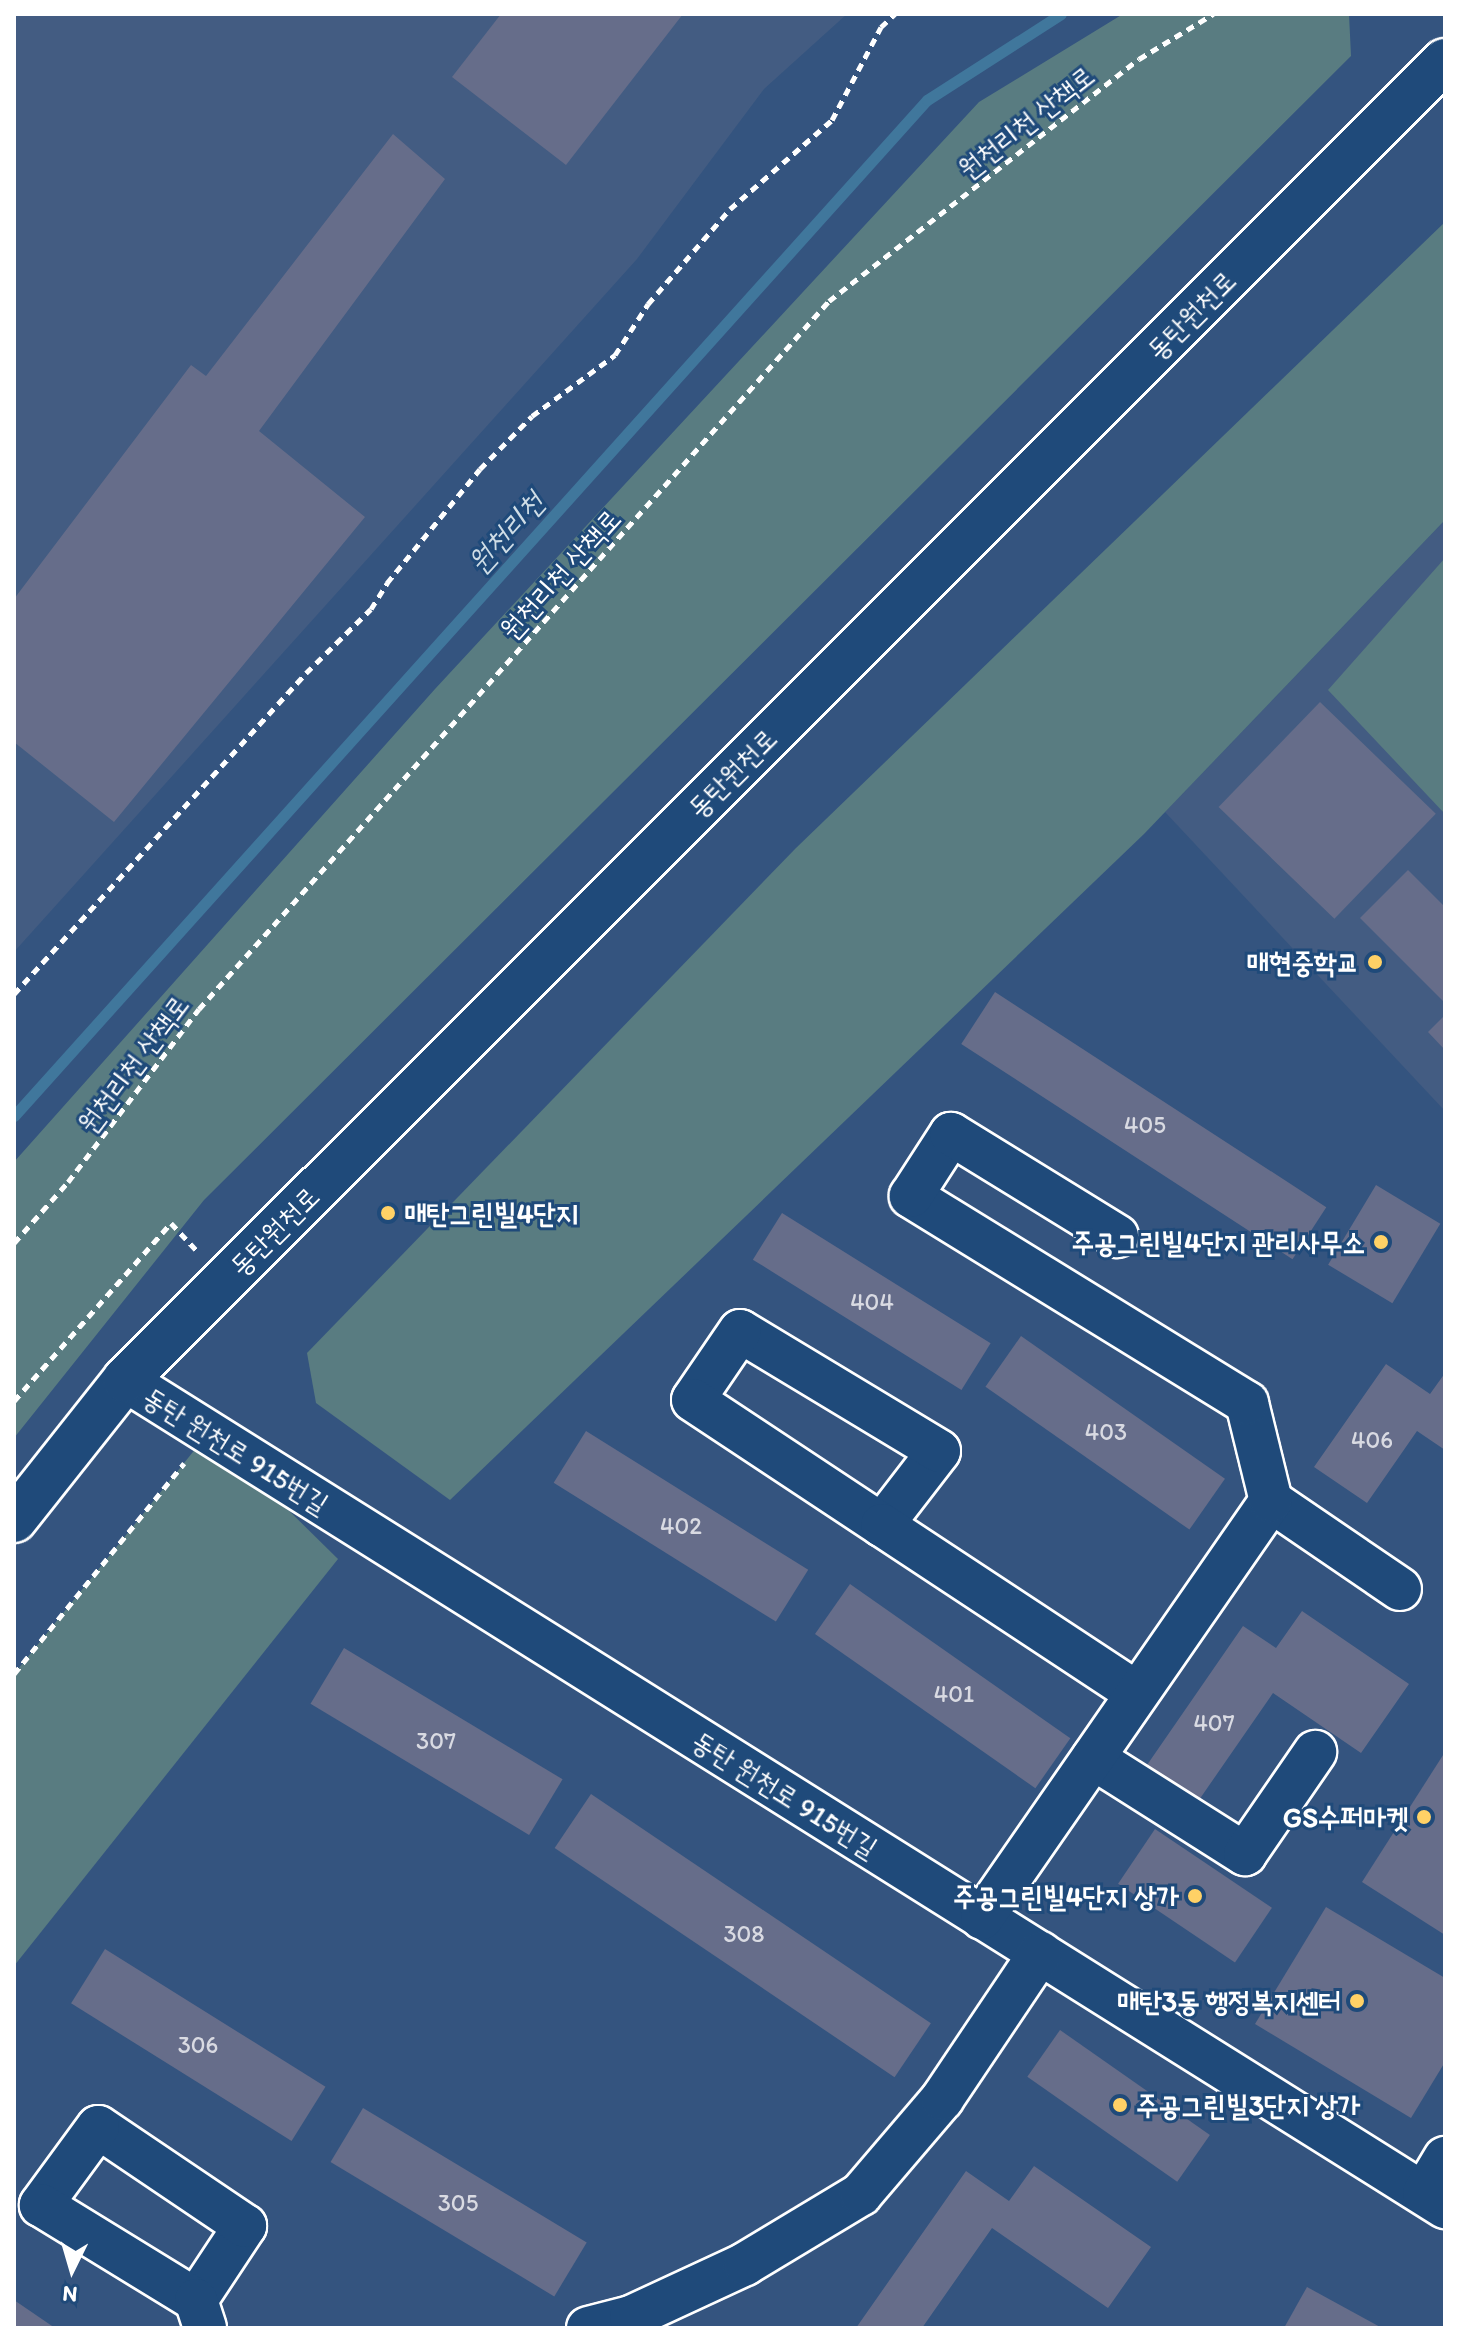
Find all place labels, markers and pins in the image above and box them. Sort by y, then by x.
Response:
place label: 매현중학교 [1246,945,1359,979]
marker: 매현중학교 [1366,953,1384,971]
place label: 매탄그린빌4단지 [404,1196,579,1230]
marker: 매탄그린빌4단지 [379,1204,397,1222]
place label: 주공그린빌4단지 관리사무소 [1071,1225,1365,1259]
marker: 주공그린빌4단지 관리사무소 [1372,1233,1390,1251]
place label: GS수퍼마켓 [1283,1800,1408,1834]
marker: GS수퍼마켓 [1415,1808,1433,1826]
place label: 주공그린빌4단지 상가 [953,1879,1179,1913]
marker: 주공그린빌4단지 상가 [1186,1887,1204,1905]
place label: 매탄3동 행정복지센터 [1117,1984,1341,2018]
marker: 매탄3동 행정복지센터 [1348,1992,1366,2010]
place label: 주공그린빌3단지 상가 [1136,2088,1360,2122]
marker: 주공그린빌3단지 상가 [1111,2096,1129,2114]

